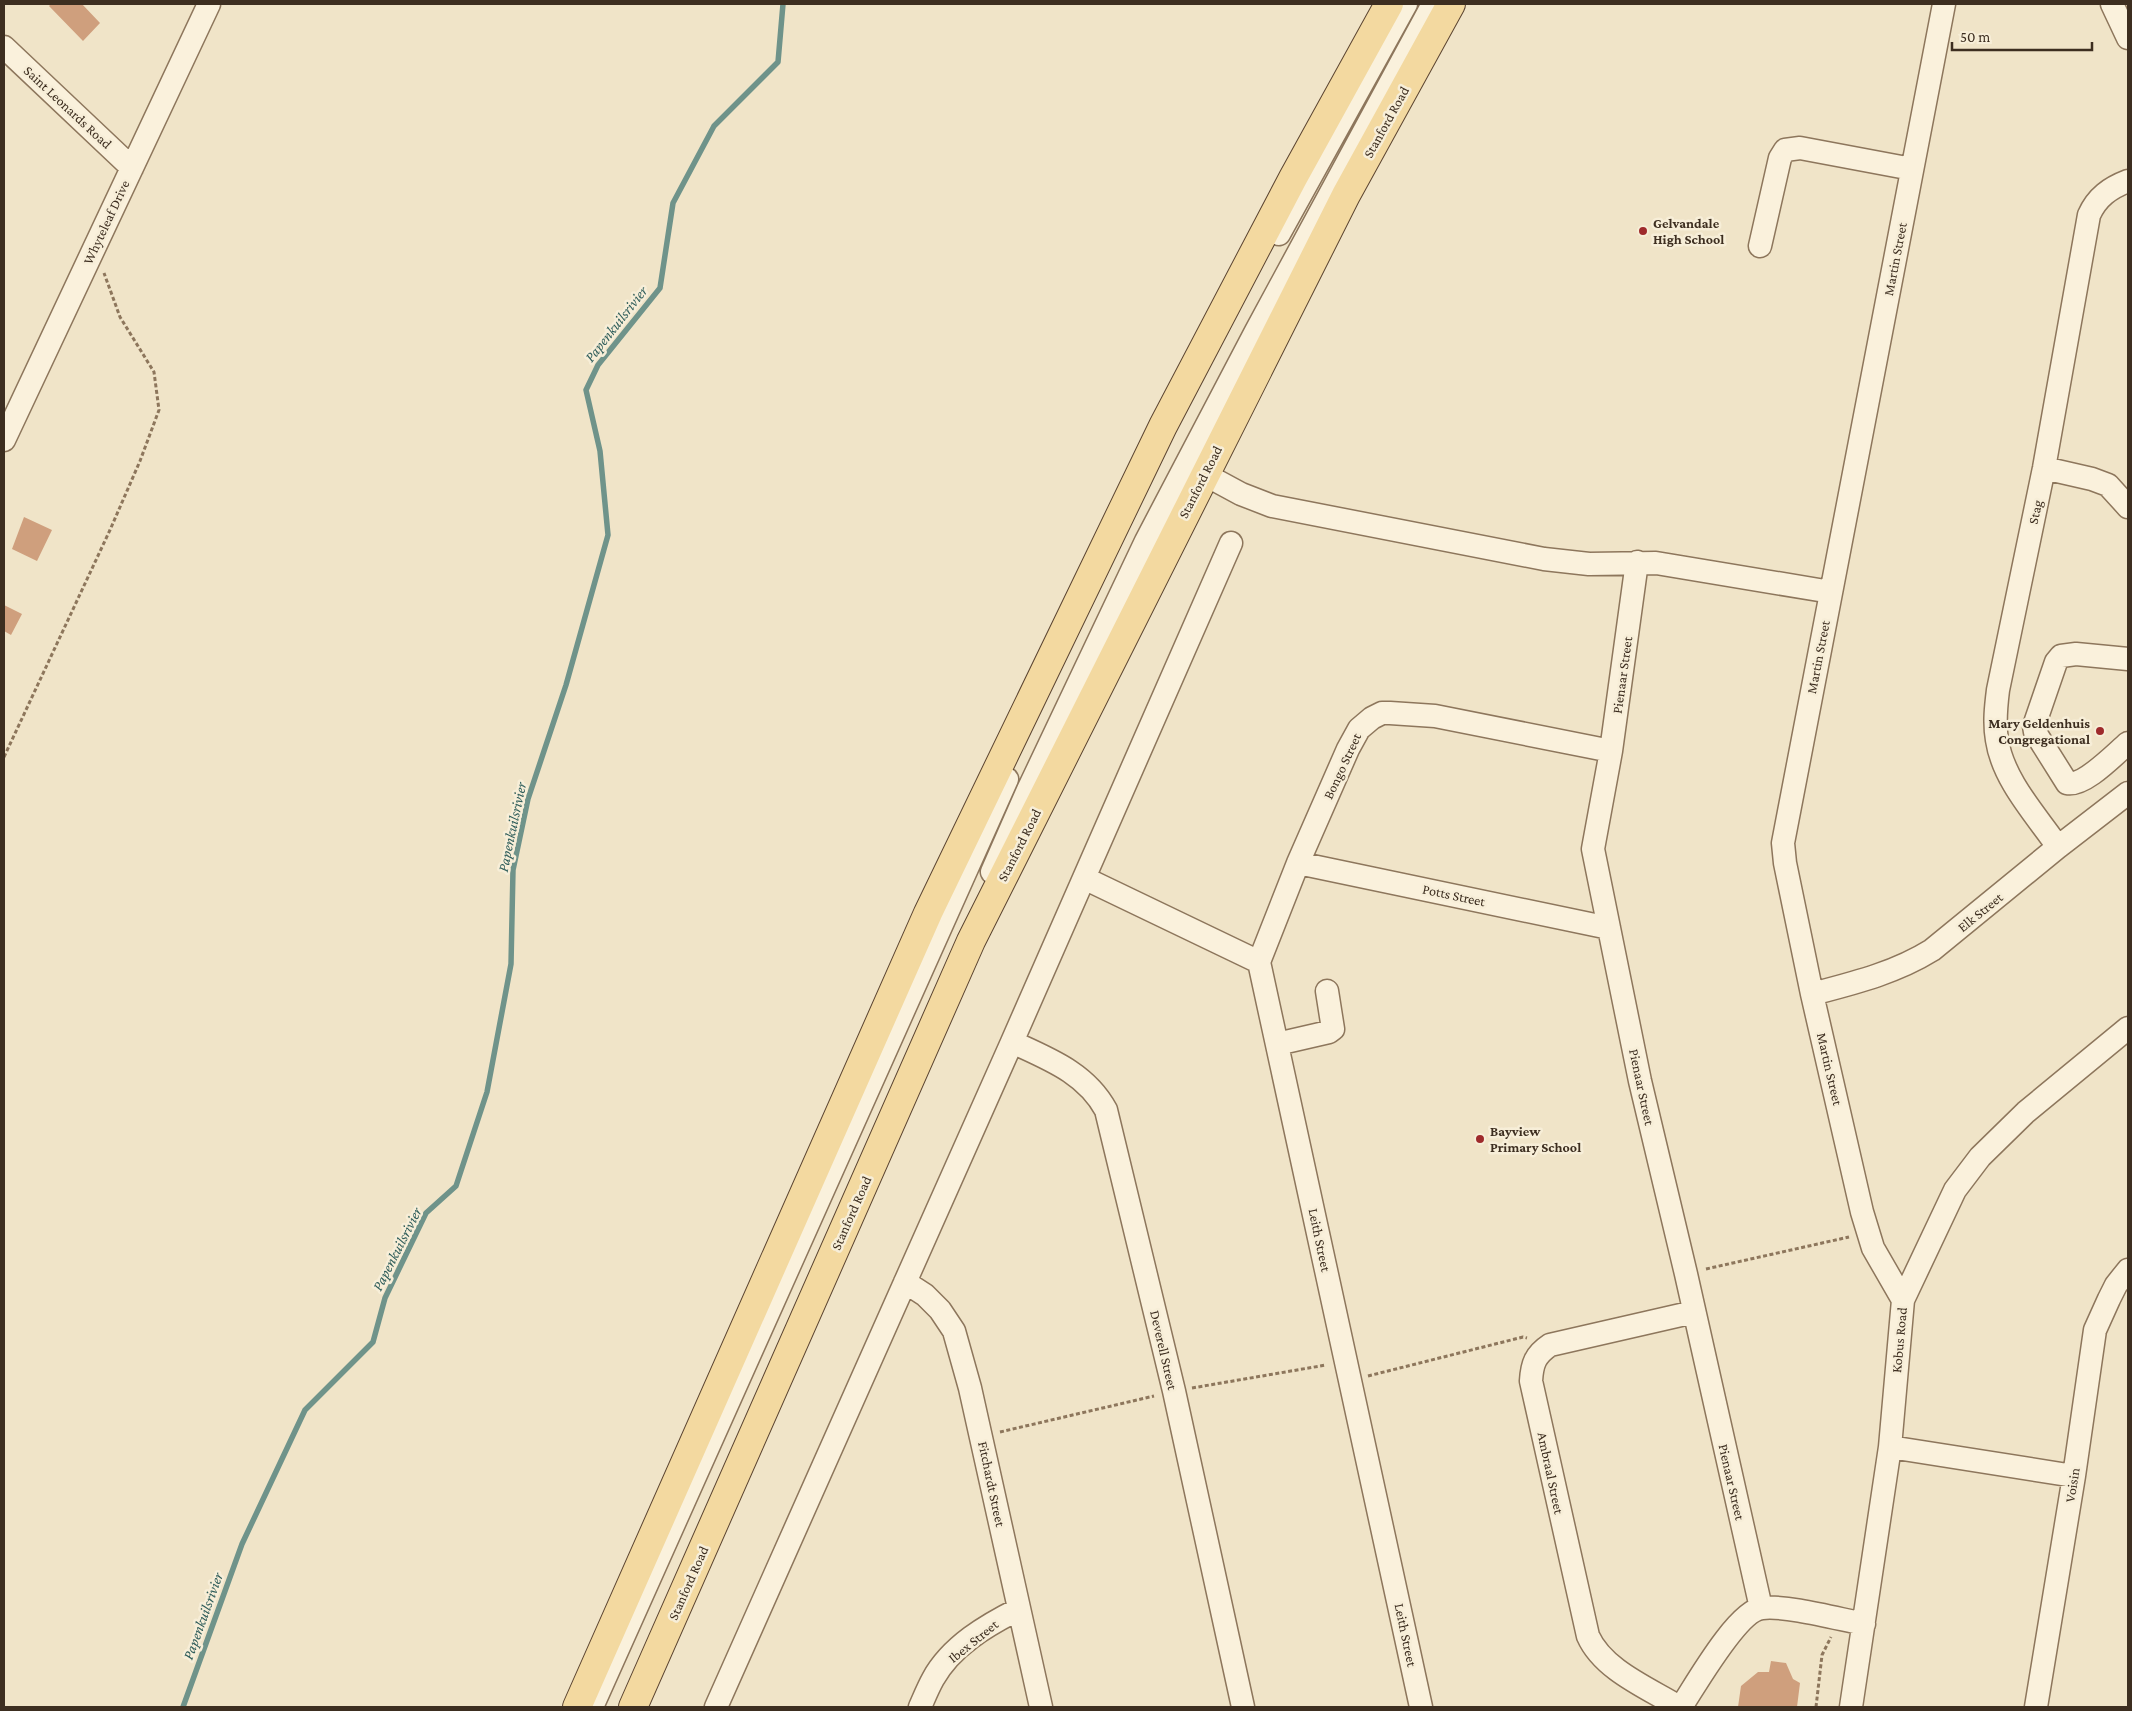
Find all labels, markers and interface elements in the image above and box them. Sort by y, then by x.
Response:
scale bar [1952,20,2092,52]
text: 50 m [1960,29,1990,45]
street label: Saint Leonards Road [21,62,116,152]
street label: Stanford Road [1360,83,1412,161]
street label: Whyteleaf Drive [80,177,132,267]
place label: Gelvandale High School [1653,215,1724,247]
street label: Martin Street [1880,221,1910,297]
marker: Gelvandale High School [1637,225,1649,237]
water label: Papenkuilsrivier [582,282,652,366]
street label: Stanford Road [1175,443,1225,521]
street label: Stag [2025,498,2045,526]
street label: Martin Street [1803,619,1833,695]
street label: Pienaar Street [1609,635,1635,715]
place label: Mary Geldenhuis Congregational [1988,715,2090,747]
marker: Mary Geldenhuis Congregational [2094,725,2106,737]
street label: Bongo Street [1320,730,1364,802]
water label: Papenkuilsrivier [495,780,530,874]
street label: Stanford Road [994,806,1044,884]
street label: Potts Street [1421,881,1487,910]
street label: Elk Street [1954,889,2006,935]
street label: Martin Street [1814,1031,1846,1107]
street label: Pienaar Street [1626,1047,1658,1127]
place label: Bayview Primary School [1490,1123,1581,1155]
marker: Bayview Primary School [1474,1133,1486,1145]
street label: Stanford Road [828,1173,875,1252]
water label: Papenkuilsrivier [369,1204,426,1294]
street label: Leith Street [1305,1207,1335,1274]
street label: Kobus Road [1888,1306,1910,1374]
street label: Deverell Street [1147,1308,1181,1392]
street label: Ambraal Street [1535,1431,1568,1516]
street label: Fitchardt Street [975,1440,1009,1529]
street label: Pienaar Street [1715,1442,1749,1522]
street label: Voisin [2061,1466,2083,1503]
street label: Stanford Road [665,1543,712,1622]
water label: Papenkuilsrivier [180,1570,227,1662]
street label: Leith Street [1391,1602,1421,1669]
street label: Ibex Street [945,1616,1001,1666]

